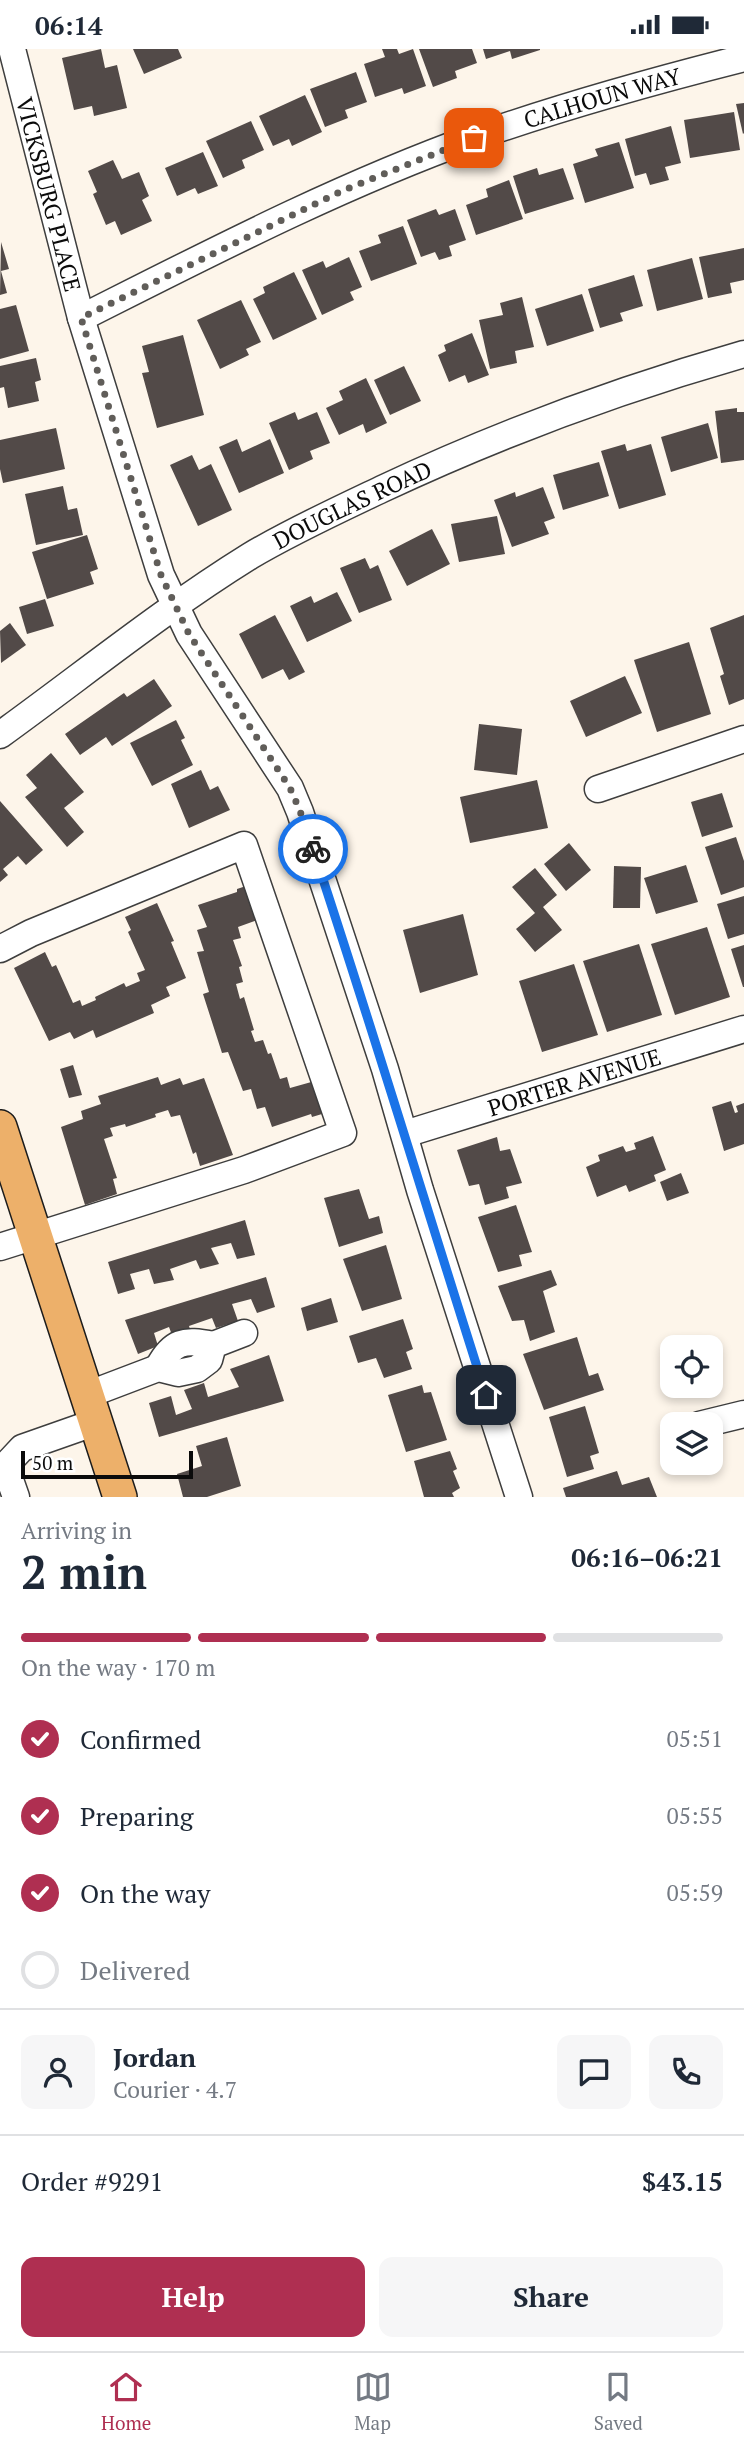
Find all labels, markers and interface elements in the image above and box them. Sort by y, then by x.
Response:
text: 06:14 [35,8,103,42]
street label: CALHOUN WAY [520,60,684,135]
street label: VICKSBURG PLACE [9,94,89,295]
pin [444,108,504,168]
icon: bag [455,119,493,157]
street label: DOUGLAS ROAD [267,453,436,556]
courier [278,814,348,884]
icon: bike [294,830,332,868]
street label: PORTER AVENUE [484,1040,664,1123]
map controls [660,1335,723,1475]
button: locate [660,1335,723,1398]
pin [456,1365,516,1425]
icon: home [467,1376,505,1414]
button: layers [660,1412,723,1475]
scale bar [21,1448,192,1480]
text: 50 m [32,1450,73,1475]
text: Arriving in [21,1515,132,1546]
text: 06:16–06:21 [571,1540,723,1574]
text: 2 min [21,1541,147,1602]
text: On the way · 170 m [21,1652,215,1683]
icon: check [21,1720,59,1758]
text: Confirmed [80,1722,201,1756]
text: 05:51 [666,1723,723,1754]
icon: check [21,1797,59,1835]
text: Preparing [80,1799,193,1833]
text: 05:55 [666,1800,723,1831]
icon: check [21,1874,59,1912]
text: On the way [80,1876,211,1910]
text: 05:59 [666,1877,723,1908]
text: Delivered [80,1953,190,1987]
button: person [21,2035,95,2109]
button: chat [557,2035,631,2109]
button: phone [649,2035,723,2109]
text: Jordan [113,2040,196,2074]
text: Courier · 4.7 [113,2074,237,2105]
text: Order #9291 [21,2164,163,2198]
text: $43.15 [642,2164,723,2198]
button: Help [21,2257,365,2337]
button: Share [379,2257,723,2337]
tab: Home [101,2368,151,2435]
tab: Map [354,2368,392,2435]
tab: Saved [594,2368,643,2435]

